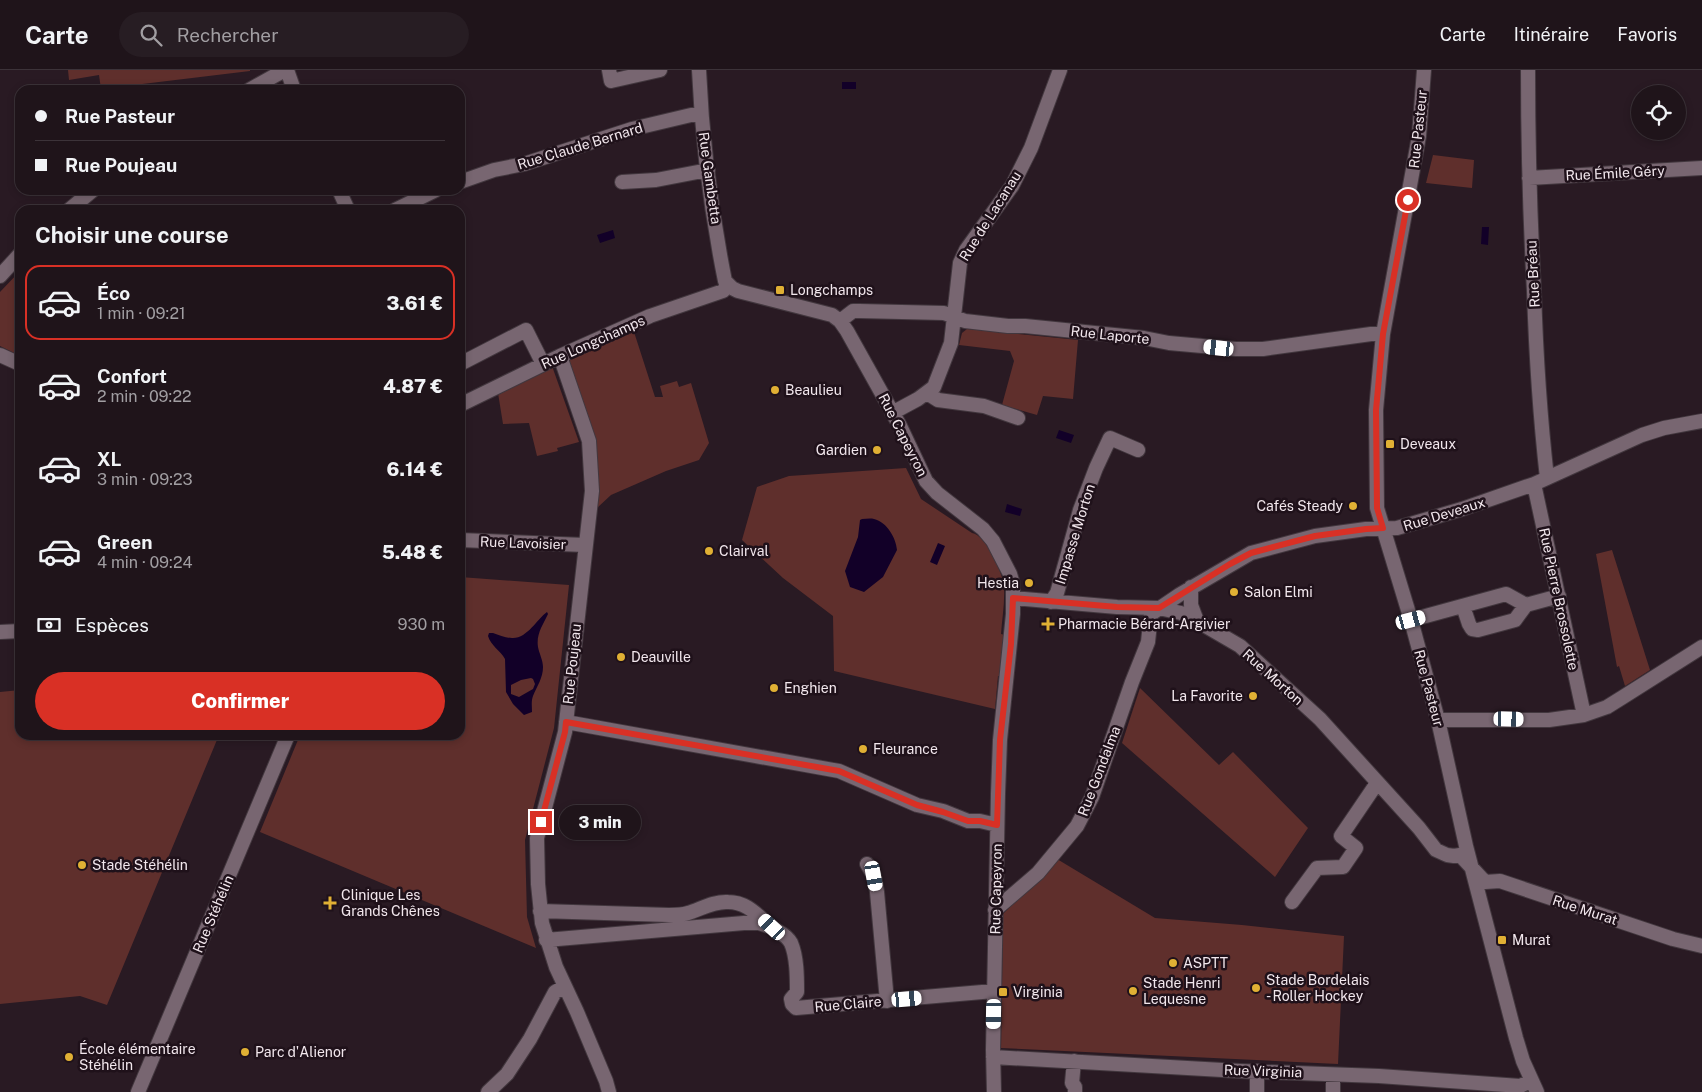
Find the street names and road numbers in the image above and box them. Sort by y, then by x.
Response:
street label: Rue Pasteur [1406,89,1430,169]
street label: Rue Claude Bernard [515,119,645,173]
street label: Rue Gambetta [696,131,724,225]
street label: Rue Émile Géry [1565,161,1666,184]
street label: Rue de Lacanau [956,168,1024,264]
street label: Rue Bréau [1523,240,1543,308]
street label: Rue Longchamps [539,312,647,372]
street label: Rue Laporte [1070,323,1150,347]
street label: Rue Capeyron [875,391,931,479]
street label: Impasse Morton [1052,482,1098,586]
street label: Rue Deveaux [1401,494,1487,534]
street label: Rue Pierre Brossolette [1536,526,1582,672]
street label: Rue Lavoisier [480,533,566,553]
street label: Rue Poujeau [560,623,584,705]
street label: Rue Morton [1240,646,1306,708]
street label: Rue Pasteur [1411,648,1447,728]
street label: Rue Gondalma [1074,724,1124,818]
street label: Rue Capeyron [987,843,1005,935]
street label: Rue Stéhélin [189,873,237,955]
street label: Rue Murat [1550,892,1620,928]
street label: Rue Claire [814,993,882,1015]
street label: Rue Virginia [1224,1062,1302,1080]

